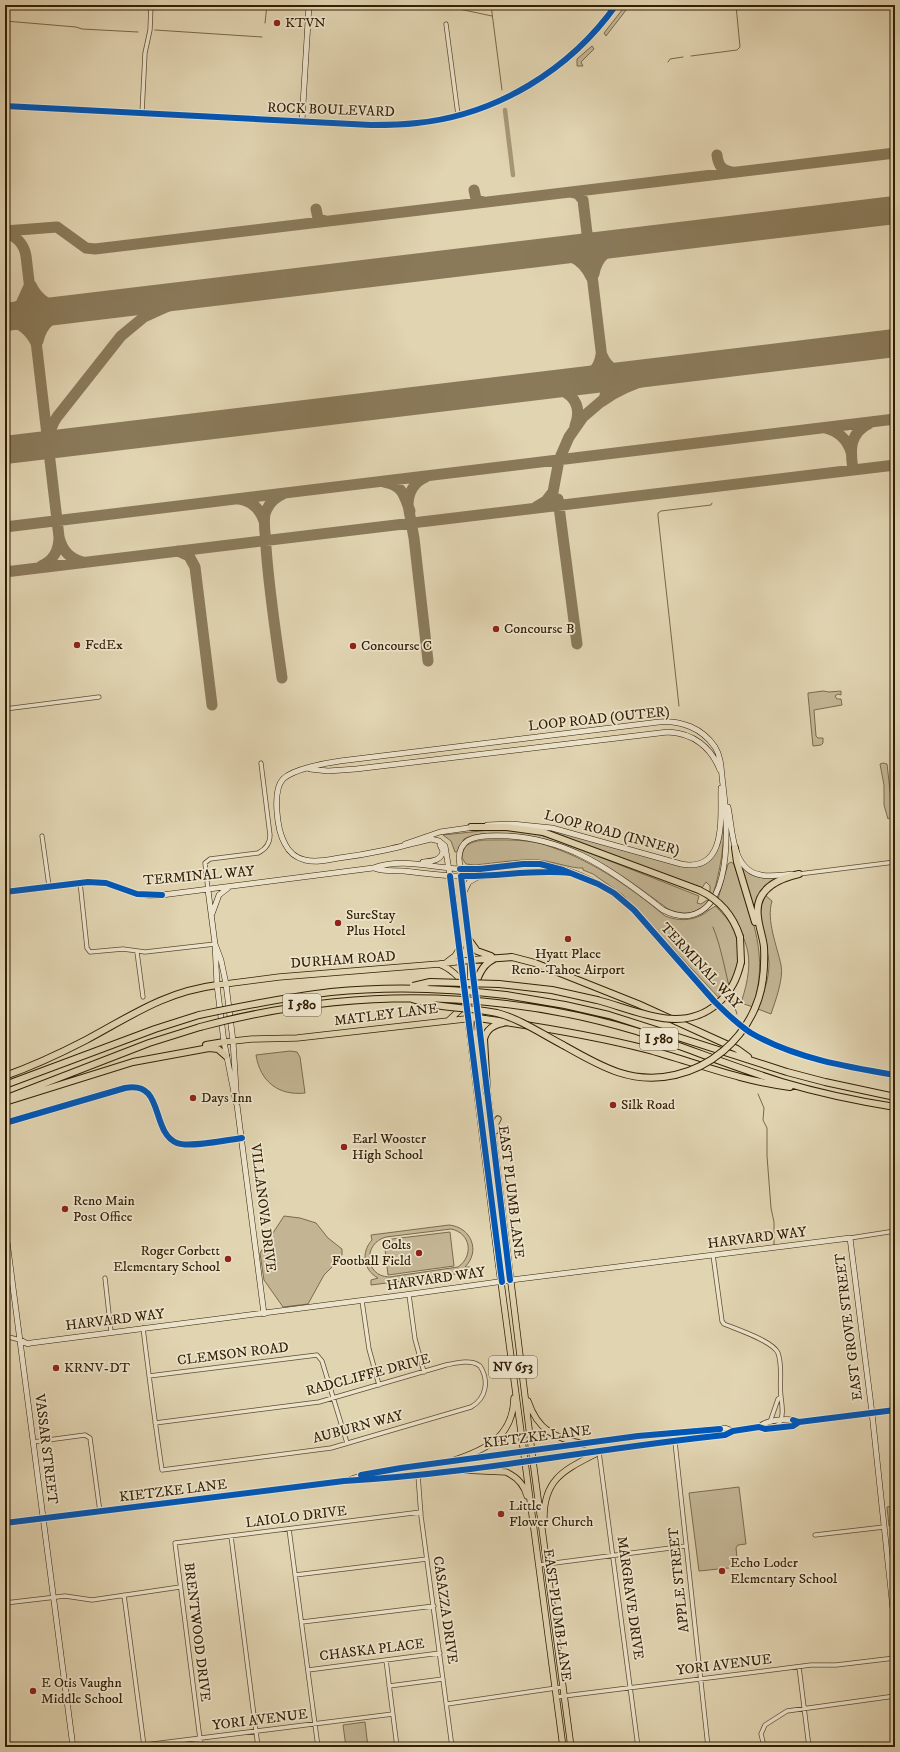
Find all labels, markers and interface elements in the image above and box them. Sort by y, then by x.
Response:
place label: KTVN [285,14,326,32]
marker: KTVN [272,18,282,28]
street label: ROCK BOULEVARD [267,99,395,121]
place label: Concourse B [504,620,575,638]
marker: Concourse B [491,624,501,634]
place label: FedEx [85,636,123,654]
place label: Concourse C [361,637,432,655]
marker: FedEx [72,640,82,650]
marker: Concourse C [348,641,358,651]
street label: LOOP ROAD (OUTER) [527,703,671,735]
street label: LOOP ROAD (INNER) [542,806,682,860]
street label: TERMINAL WAY [143,862,255,890]
place label: SureStay Plus Hotel [346,906,406,940]
marker: SureStay Plus Hotel [333,918,343,928]
street label: TERMINAL WAY [656,919,746,1013]
marker: Hyatt Place Reno-Tahoe Airport [563,934,573,944]
place label: Hyatt Place Reno-Tahoe Airport [511,945,626,979]
street label: DURHAM ROAD [290,947,396,973]
road number: I 580 [283,994,321,1016]
street label: MATLEY LANE [333,1000,439,1030]
road number: I 580 [640,1028,678,1050]
place label: Days Inn [201,1089,253,1107]
marker: Days Inn [188,1093,198,1103]
place label: Silk Road [621,1096,675,1114]
marker: Silk Road [608,1100,618,1110]
street label: EAST PLUMB LANE [494,1124,528,1260]
place label: Earl Wooster High School [352,1130,427,1164]
street label: VILLANOVA DRIVE [246,1142,280,1273]
marker: Earl Wooster High School [339,1142,349,1152]
place label: Reno Main Post Office [73,1192,135,1226]
marker: Reno Main Post Office [60,1204,70,1214]
street label: HARVARD WAY [707,1223,808,1253]
place label: Colts Football Field [332,1236,411,1270]
place label: Roger Corbett Elementary School [113,1242,221,1276]
marker: Colts Football Field [414,1248,424,1258]
street label: EAST GROVE STREET [831,1252,867,1402]
marker: Roger Corbett Elementary School [223,1254,233,1264]
street label: HARVARD WAY [385,1263,487,1295]
street label: HARVARD WAY [65,1305,166,1335]
street label: CLEMSON ROAD [176,1338,290,1370]
street label: RADCLIFFE DRIVE [304,1350,432,1400]
road number: NV 653 [489,1356,537,1378]
place label: KRNV-DT [64,1359,131,1377]
marker: KRNV-DT [51,1363,61,1373]
street label: VASSAR STREET [30,1392,62,1505]
street label: AUBURN WAY [311,1406,405,1448]
street label: KIETZKE LANE [482,1421,592,1453]
street label: KIETZKE LANE [118,1475,228,1507]
place label: Little Flower Church [509,1497,594,1531]
street label: LAIOLO DRIVE [244,1502,348,1532]
marker: Little Flower Church [496,1509,506,1519]
street label: APPLE STREET [664,1526,693,1634]
street label: MARGRAVE DRIVE [612,1535,648,1661]
street label: EAST PLUMB LANE [539,1547,575,1683]
place label: Echo Loder Elementary School [730,1554,838,1588]
street label: CASAZZA DRIVE [429,1555,461,1665]
street label: BRENTWOOD DRIVE [180,1561,214,1703]
marker: Echo Loder Elementary School [717,1566,727,1576]
street label: CHASKA PLACE [319,1635,426,1665]
street label: YORI AVENUE [675,1650,773,1680]
place label: E Otis Vaughn Middle School [41,1674,124,1708]
marker: E Otis Vaughn Middle School [28,1686,38,1696]
street label: YORI AVENUE [211,1705,309,1735]

